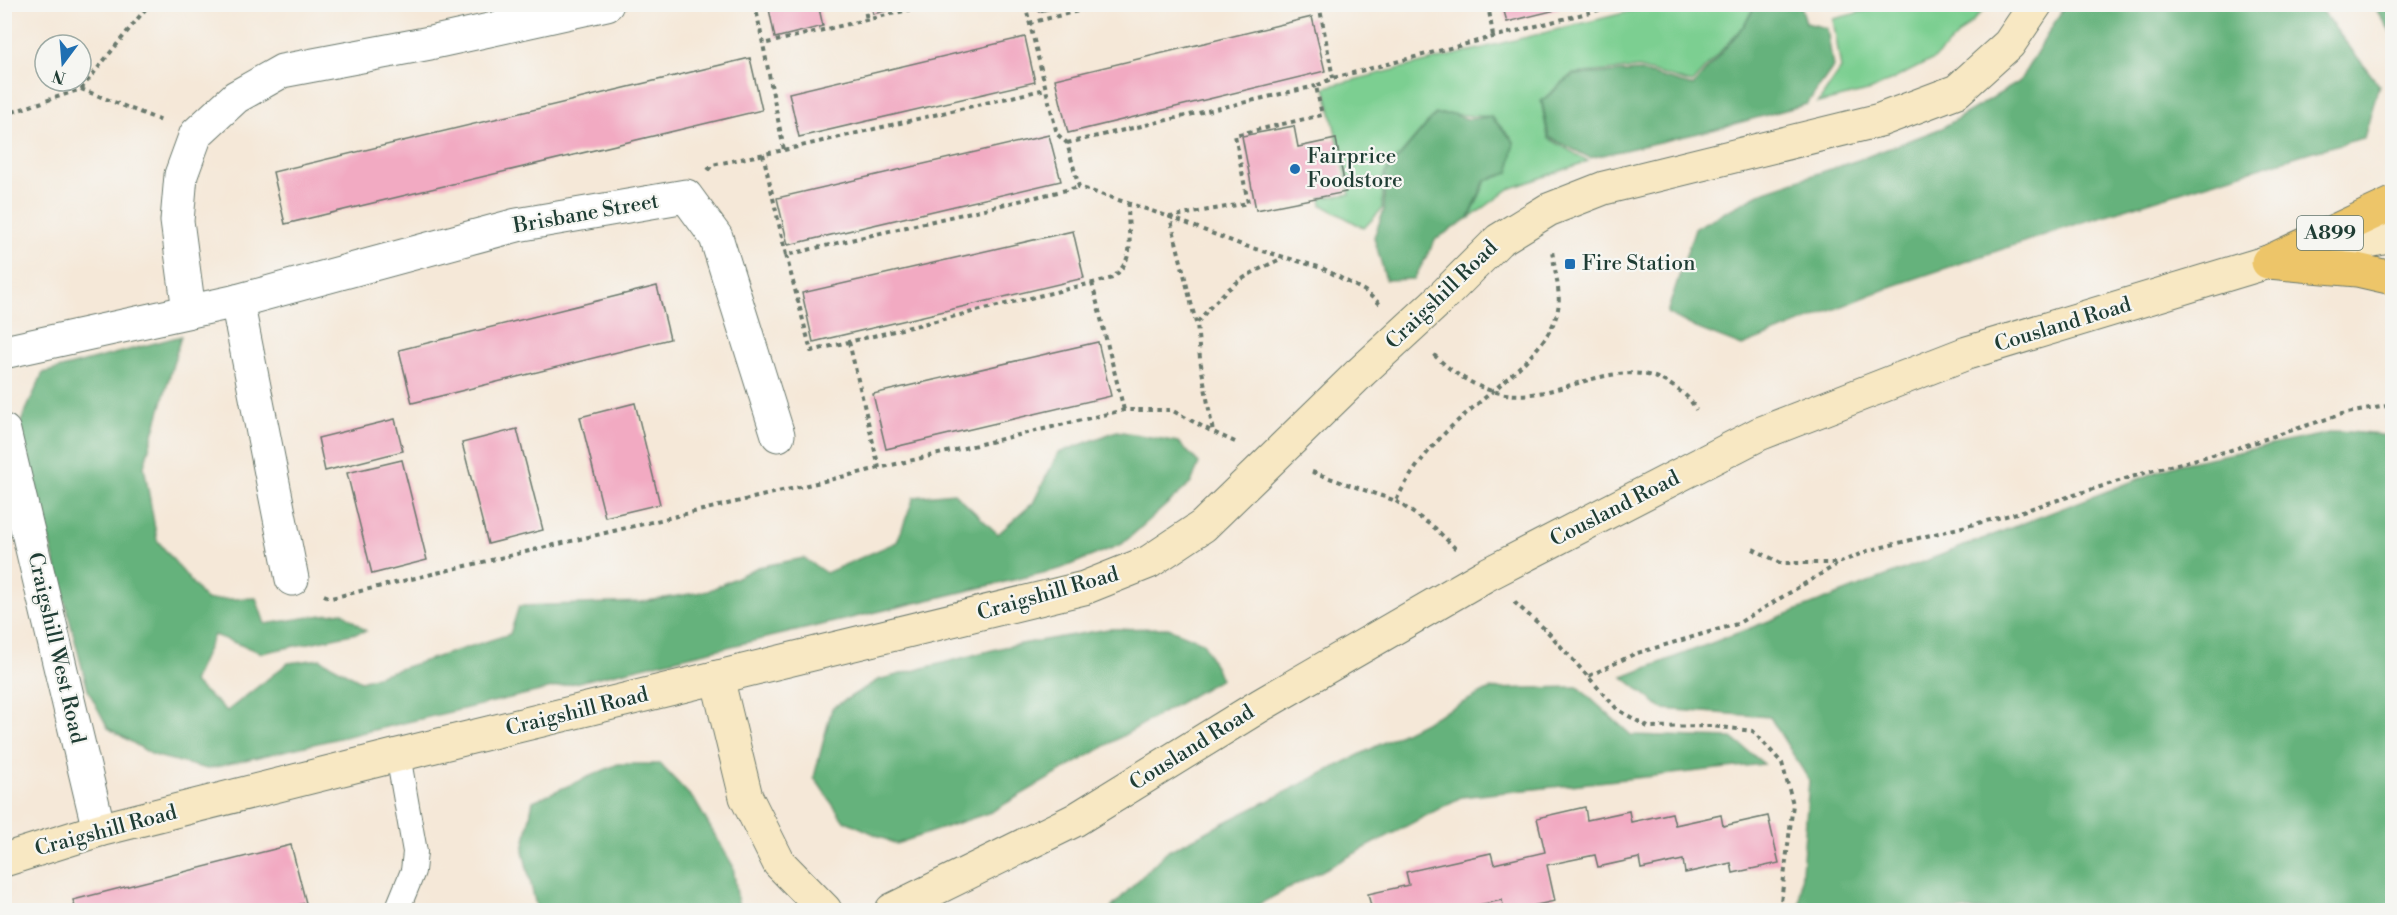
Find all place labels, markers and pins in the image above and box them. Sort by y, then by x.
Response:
place label: Fairprice Foodstore [1307,144,1403,194]
marker: Fairprice Foodstore [1288,162,1302,176]
place label: Fire Station [1582,251,1696,277]
marker: Fire Station [1563,257,1577,271]

